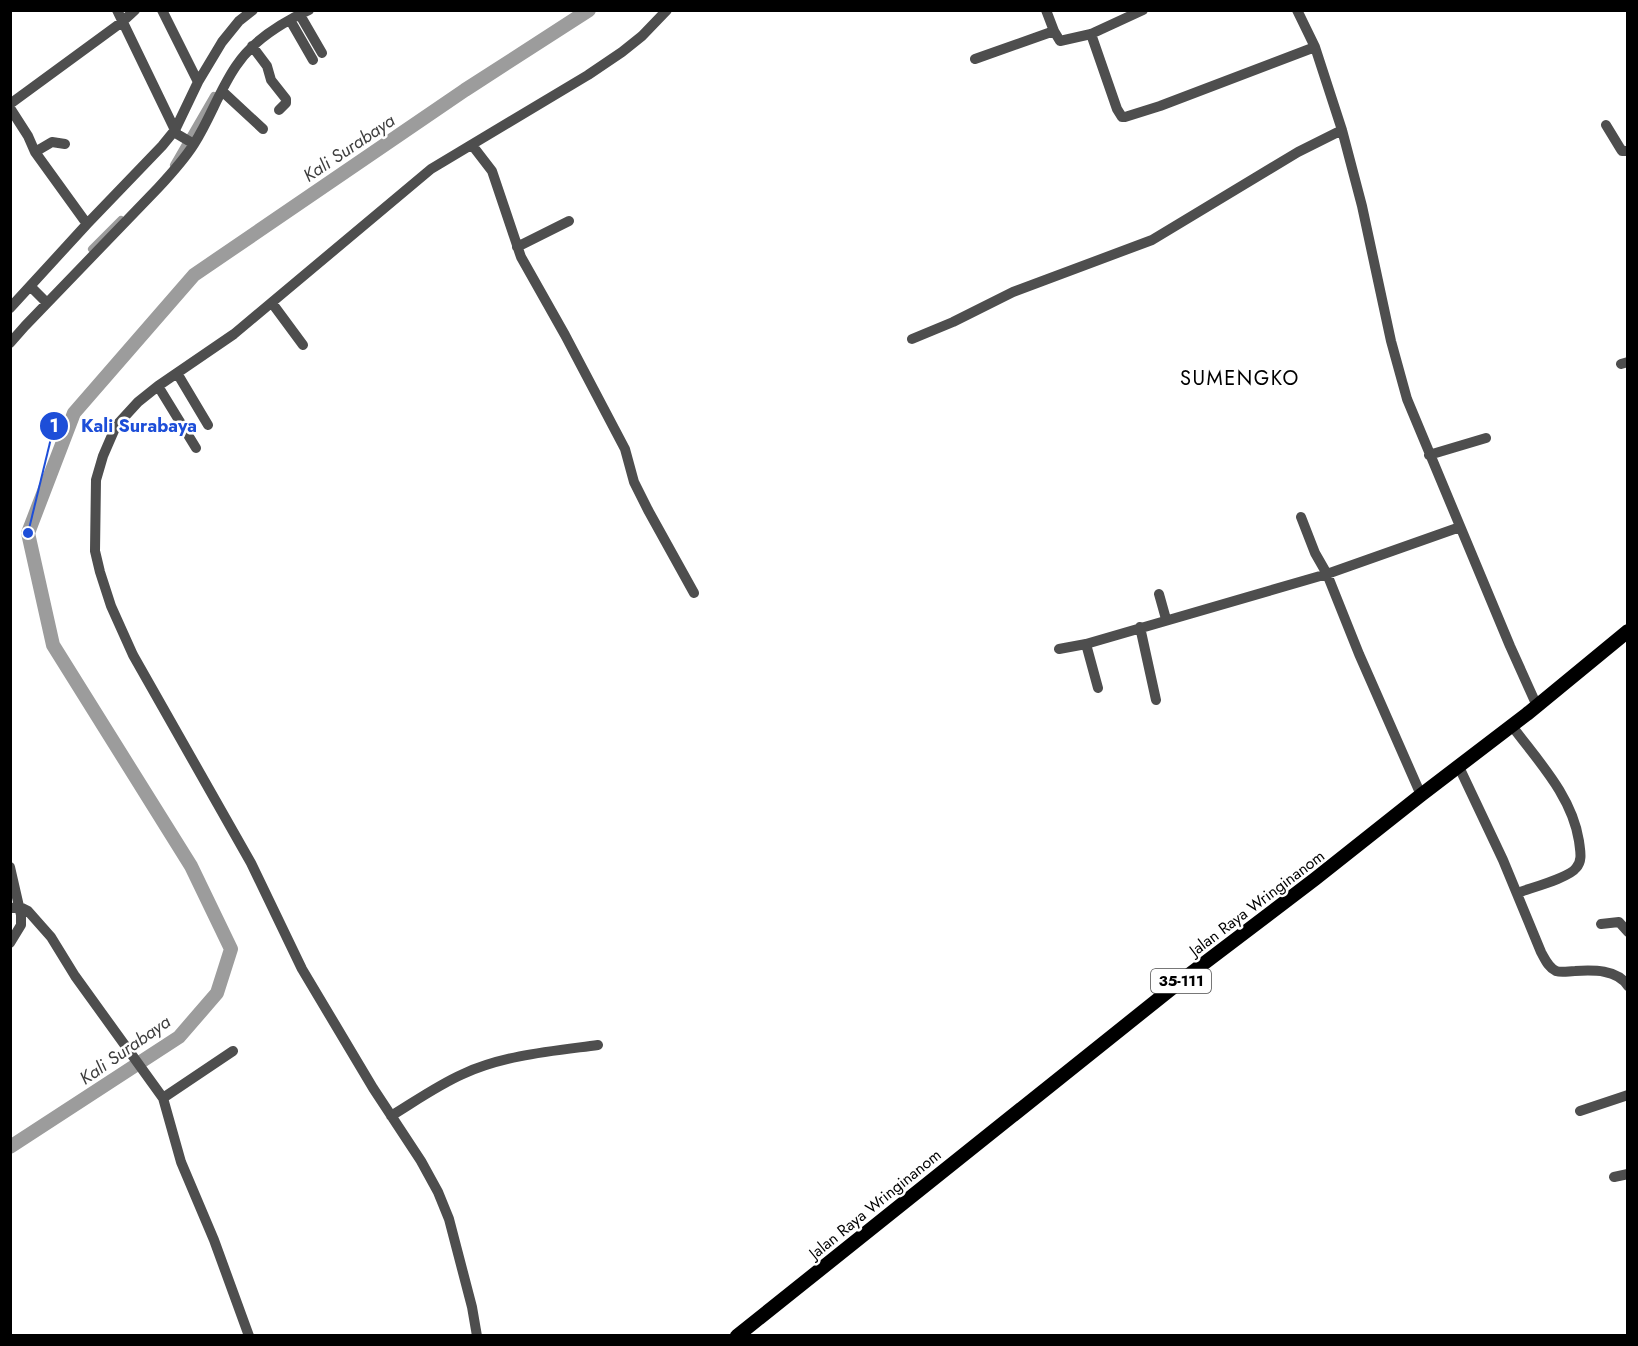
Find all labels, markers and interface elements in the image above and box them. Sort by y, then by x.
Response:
water label: Kali Surabaya [298,108,400,188]
district label: SUMENGKO [1180,364,1300,393]
callout: Kali Surabaya [39,408,209,444]
text: 1 [49,413,59,439]
text: Kali Surabaya [81,413,197,439]
street label: Jalan Raya Wringinanom [1183,844,1329,963]
road number: 35-111 [1151,969,1211,993]
water label: Kali Surabaya [74,1009,176,1091]
street label: Jalan Raya Wringinanom [802,1143,946,1266]

